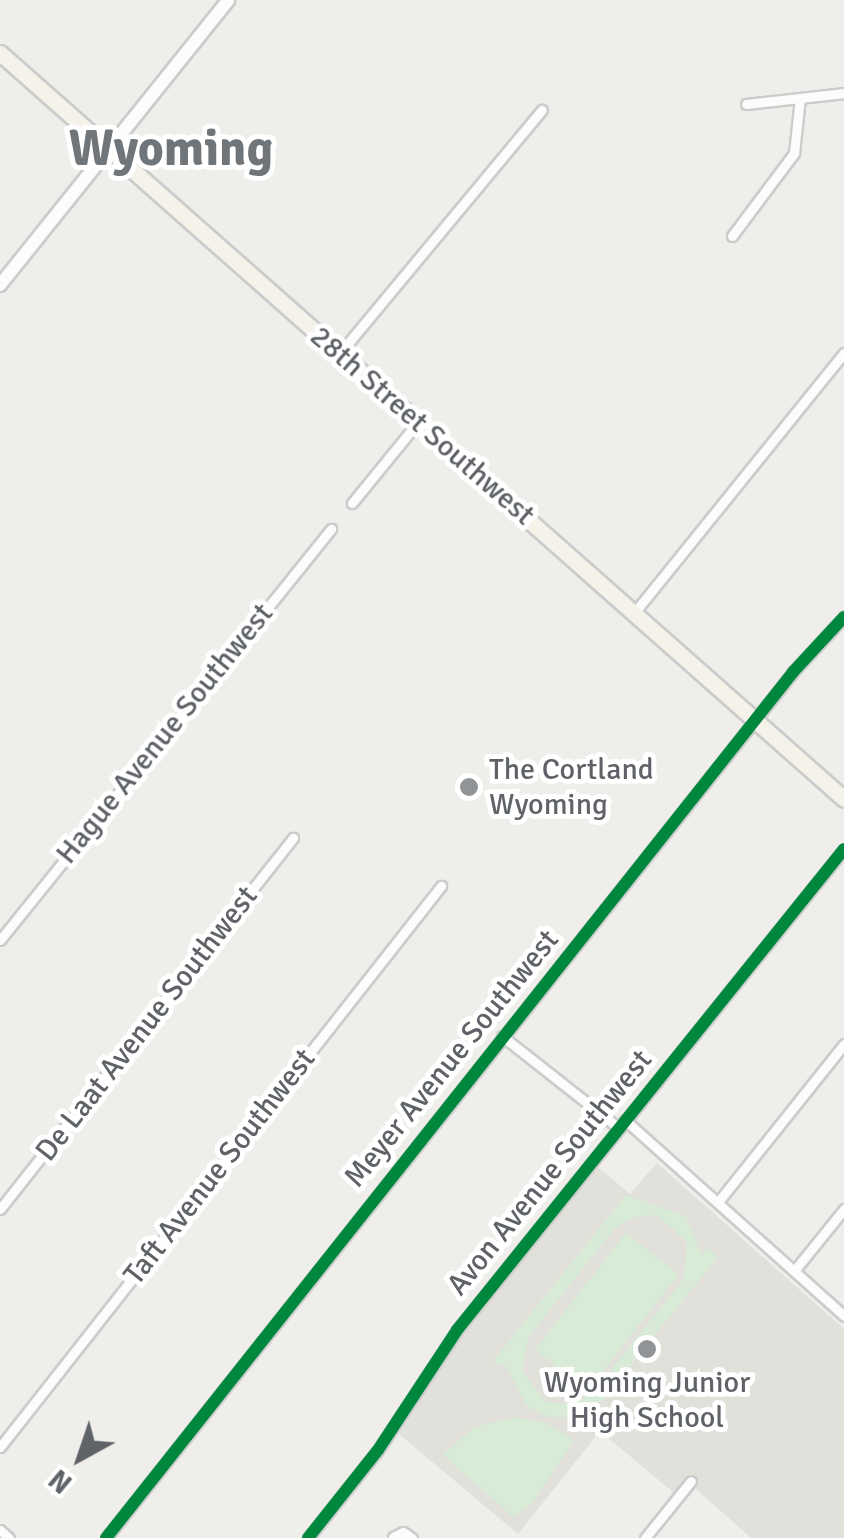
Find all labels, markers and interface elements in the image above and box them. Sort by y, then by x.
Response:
district label: Wyoming [69,120,273,180]
street label: 28th Street Southwest [302,319,542,533]
street label: Hague Avenue Southwest [49,597,281,871]
place label: The Cortland Wyoming [489,752,654,822]
marker: The Cortland Wyoming [458,776,480,798]
street label: De Laat Avenue Southwest [28,879,266,1169]
street label: Meyer Avenue Southwest [337,923,567,1195]
street label: Taft Avenue Southwest [117,1042,323,1292]
street label: Avon Avenue Southwest [440,1043,660,1303]
marker: Wyoming Junior High School [636,1338,658,1360]
place label: Wyoming Junior High School [544,1365,750,1436]
north arrow [30,1408,130,1508]
text: N [42,1462,79,1500]

